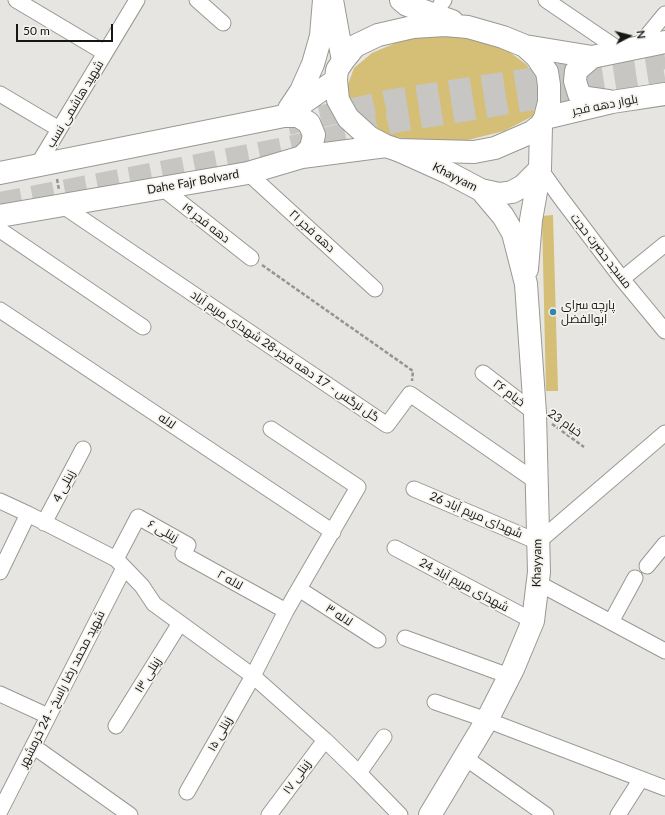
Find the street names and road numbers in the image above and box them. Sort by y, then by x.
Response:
street label: شهید هاشمی نسب [43,58,107,150]
street label: بلوار دهه فجر [571,92,639,118]
street label: Khayyam [430,160,480,194]
street label: Dahe Fajr Bolvard [146,167,240,197]
street label: دهه فجر ۱۹ [179,200,233,246]
street label: دهه فجر ۲۱ [286,207,338,255]
street label: مسجد حضرت حجت [567,211,635,291]
street label: گل نرگس - 17 دهه فجر-28 شهدای مریم آباد [188,287,382,425]
street label: خیام ۲۶ [490,376,528,410]
street label: خیام 23 [545,406,585,440]
street label: لاله [156,410,178,432]
street label: زینلی 4 [50,468,78,504]
street label: 26 شهدای مریم آباد [427,489,525,541]
street label: زینلی ۶ [145,517,181,545]
street label: Khayyam [529,539,545,587]
street label: 24 شهدای مریم آباد [417,555,511,615]
street label: لاله ۲ [215,567,245,593]
street label: لاله ۳ [323,601,355,629]
street label: شهید محمد رضا راسخ - 24 خرمشهر [16,608,108,770]
street label: زینلی ۱۳ [132,655,164,695]
street label: زینلی ۱۵ [205,714,235,754]
street label: زینلی ۱۷ [280,757,314,797]

